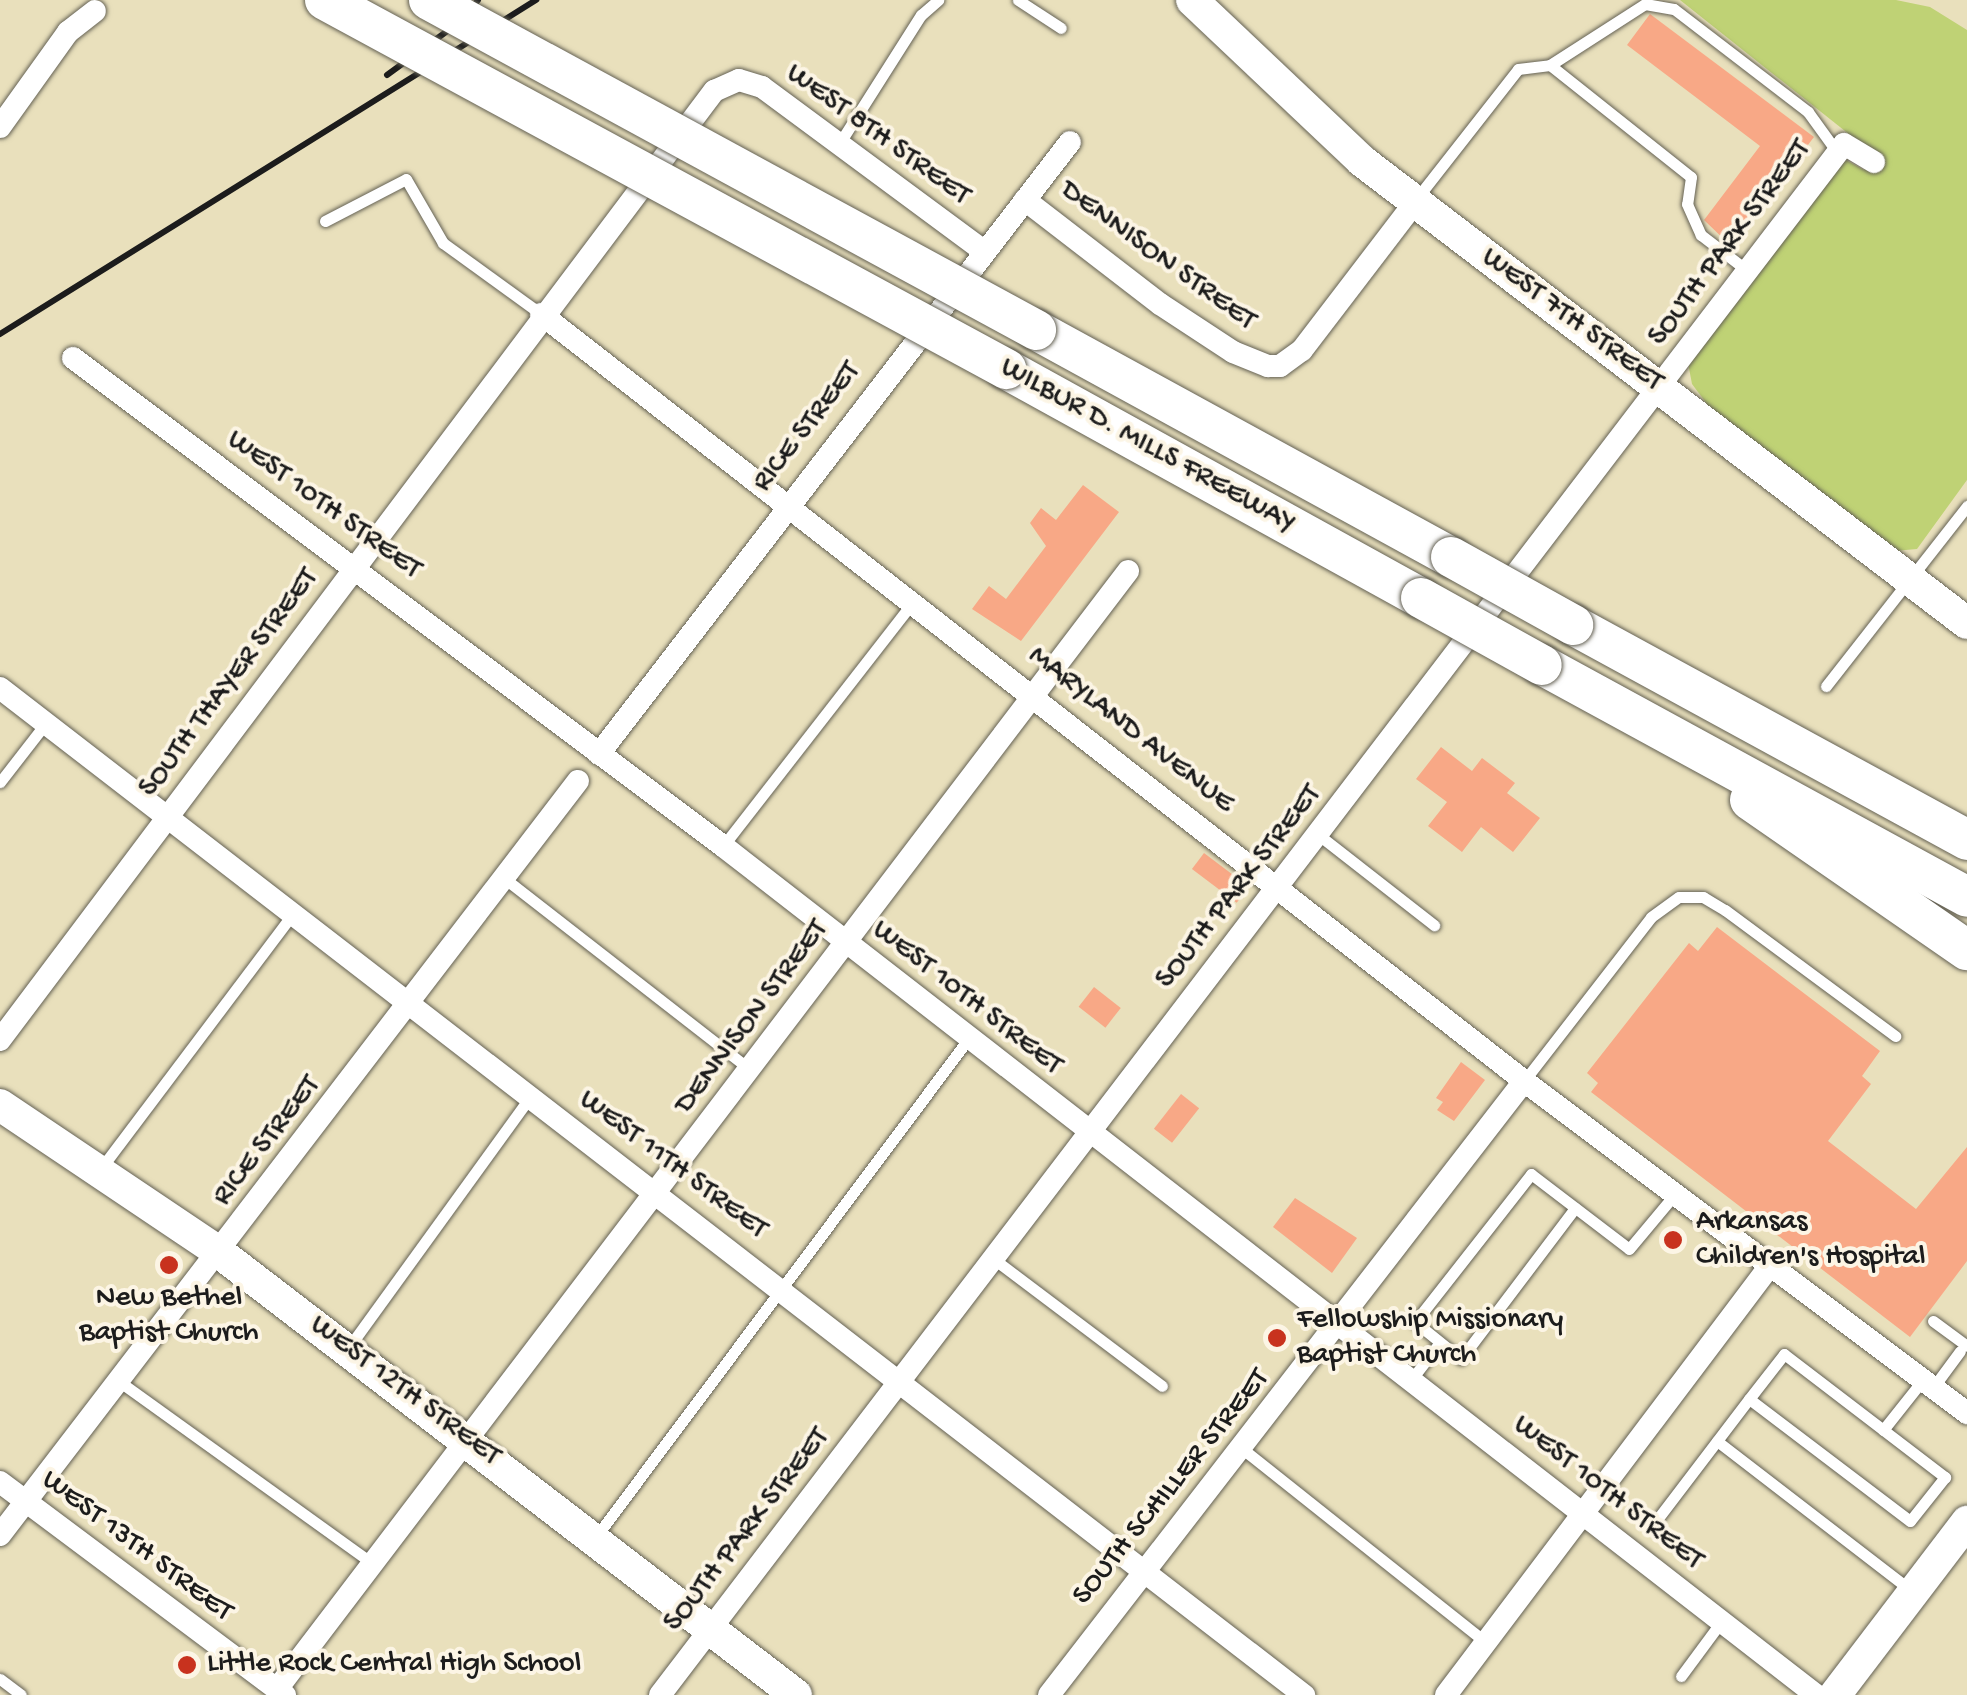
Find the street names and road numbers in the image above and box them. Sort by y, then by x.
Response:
street label: WEST 8TH STREET [778,57,976,215]
street label: SOUTH PARK STREET [1642,134,1820,354]
street label: DENNISON STREET [1052,174,1262,340]
street label: WEST 7TH STREET [1473,241,1669,401]
street label: WILBUR D. MILLS FREEWAY [993,351,1301,543]
street label: RICE STREET [746,356,870,500]
street label: WEST 10TH STREET [219,423,427,589]
street label: SOUTH THAYER STREET [132,563,328,805]
street label: MARYLAND AVENUE [1020,639,1240,823]
street label: SOUTH PARK STREET [1149,779,1331,997]
street label: WEST 10TH STREET [864,913,1068,1085]
street label: DENNISON STREET [668,914,838,1122]
street label: RICE STREET [206,1070,330,1214]
street label: WEST 11TH STREET [571,1083,773,1249]
street label: WEST 12TH STREET [302,1309,506,1475]
street label: SOUTH SCHILLER STREET [1066,1363,1278,1613]
street label: WEST 10TH STREET [1505,1408,1709,1580]
street label: SOUTH PARK STREET [657,1422,839,1640]
street label: WEST 13TH STREET [33,1463,239,1631]

